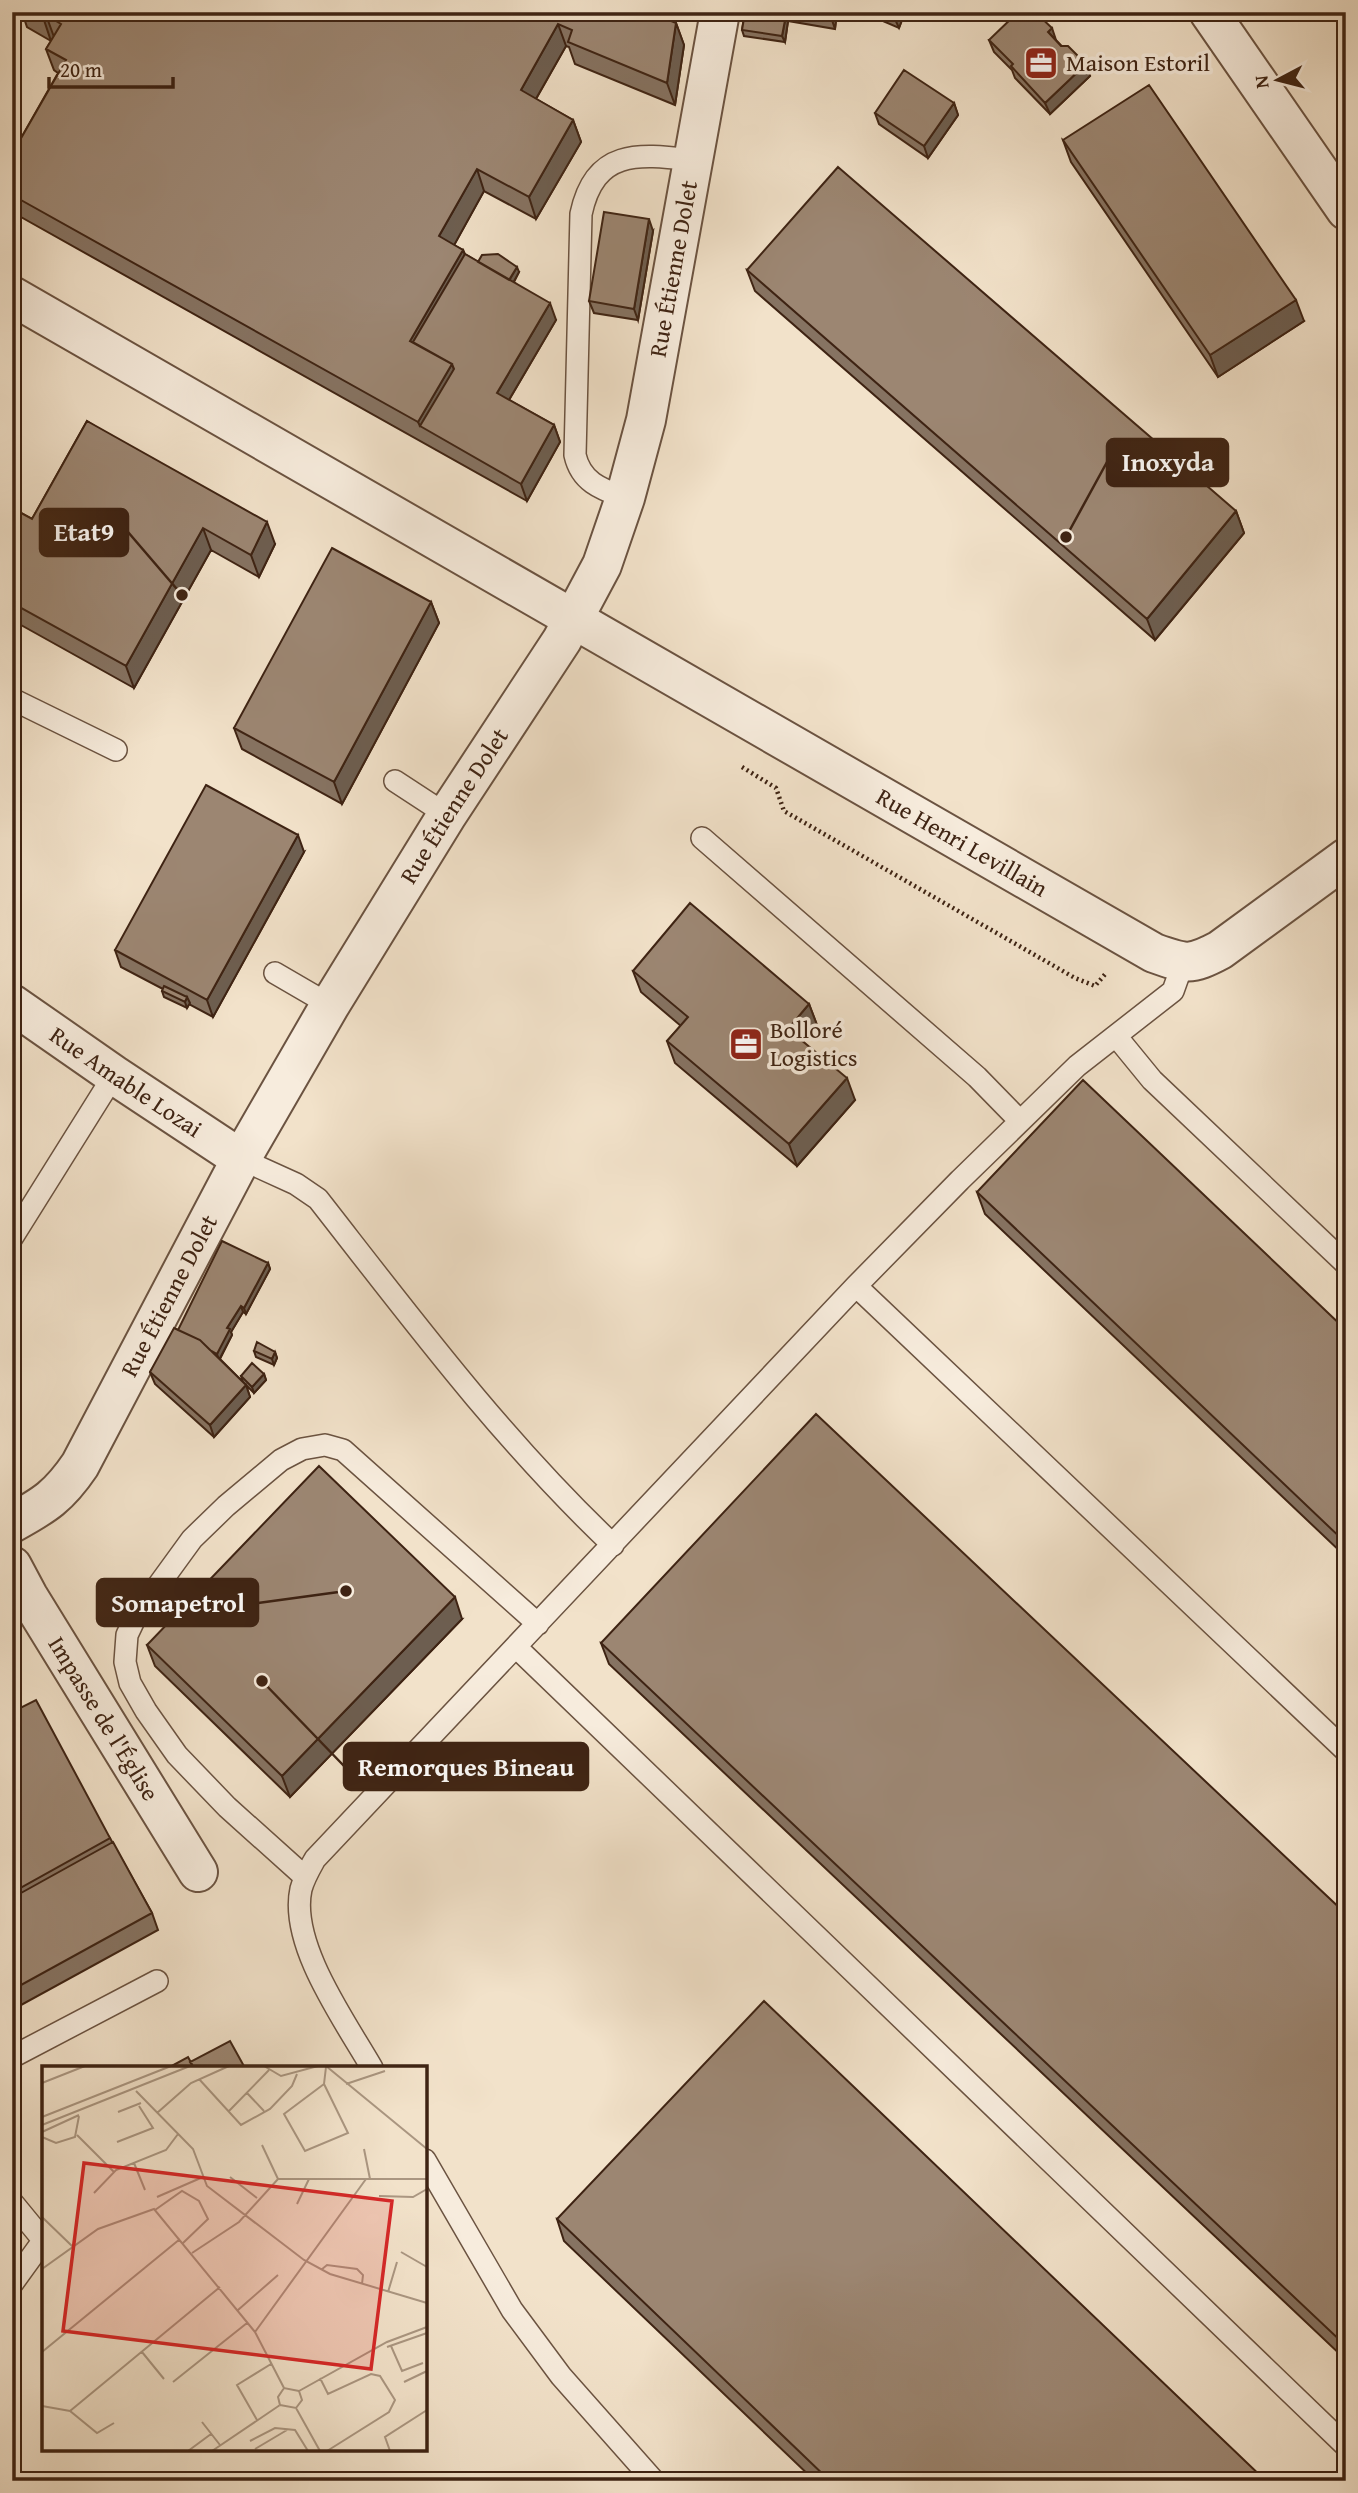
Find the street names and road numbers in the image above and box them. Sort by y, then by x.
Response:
street label: Rue Étienne Dolet [640,177,706,360]
street label: Rue Étienne Dolet [391,720,517,890]
street label: Rue Henri Levillain [870,779,1055,906]
street label: Rue Amable Lozai [43,1017,209,1146]
street label: Rue Étienne Dolet [112,1208,226,1383]
street label: Impasse de l'Église [40,1629,168,1807]

